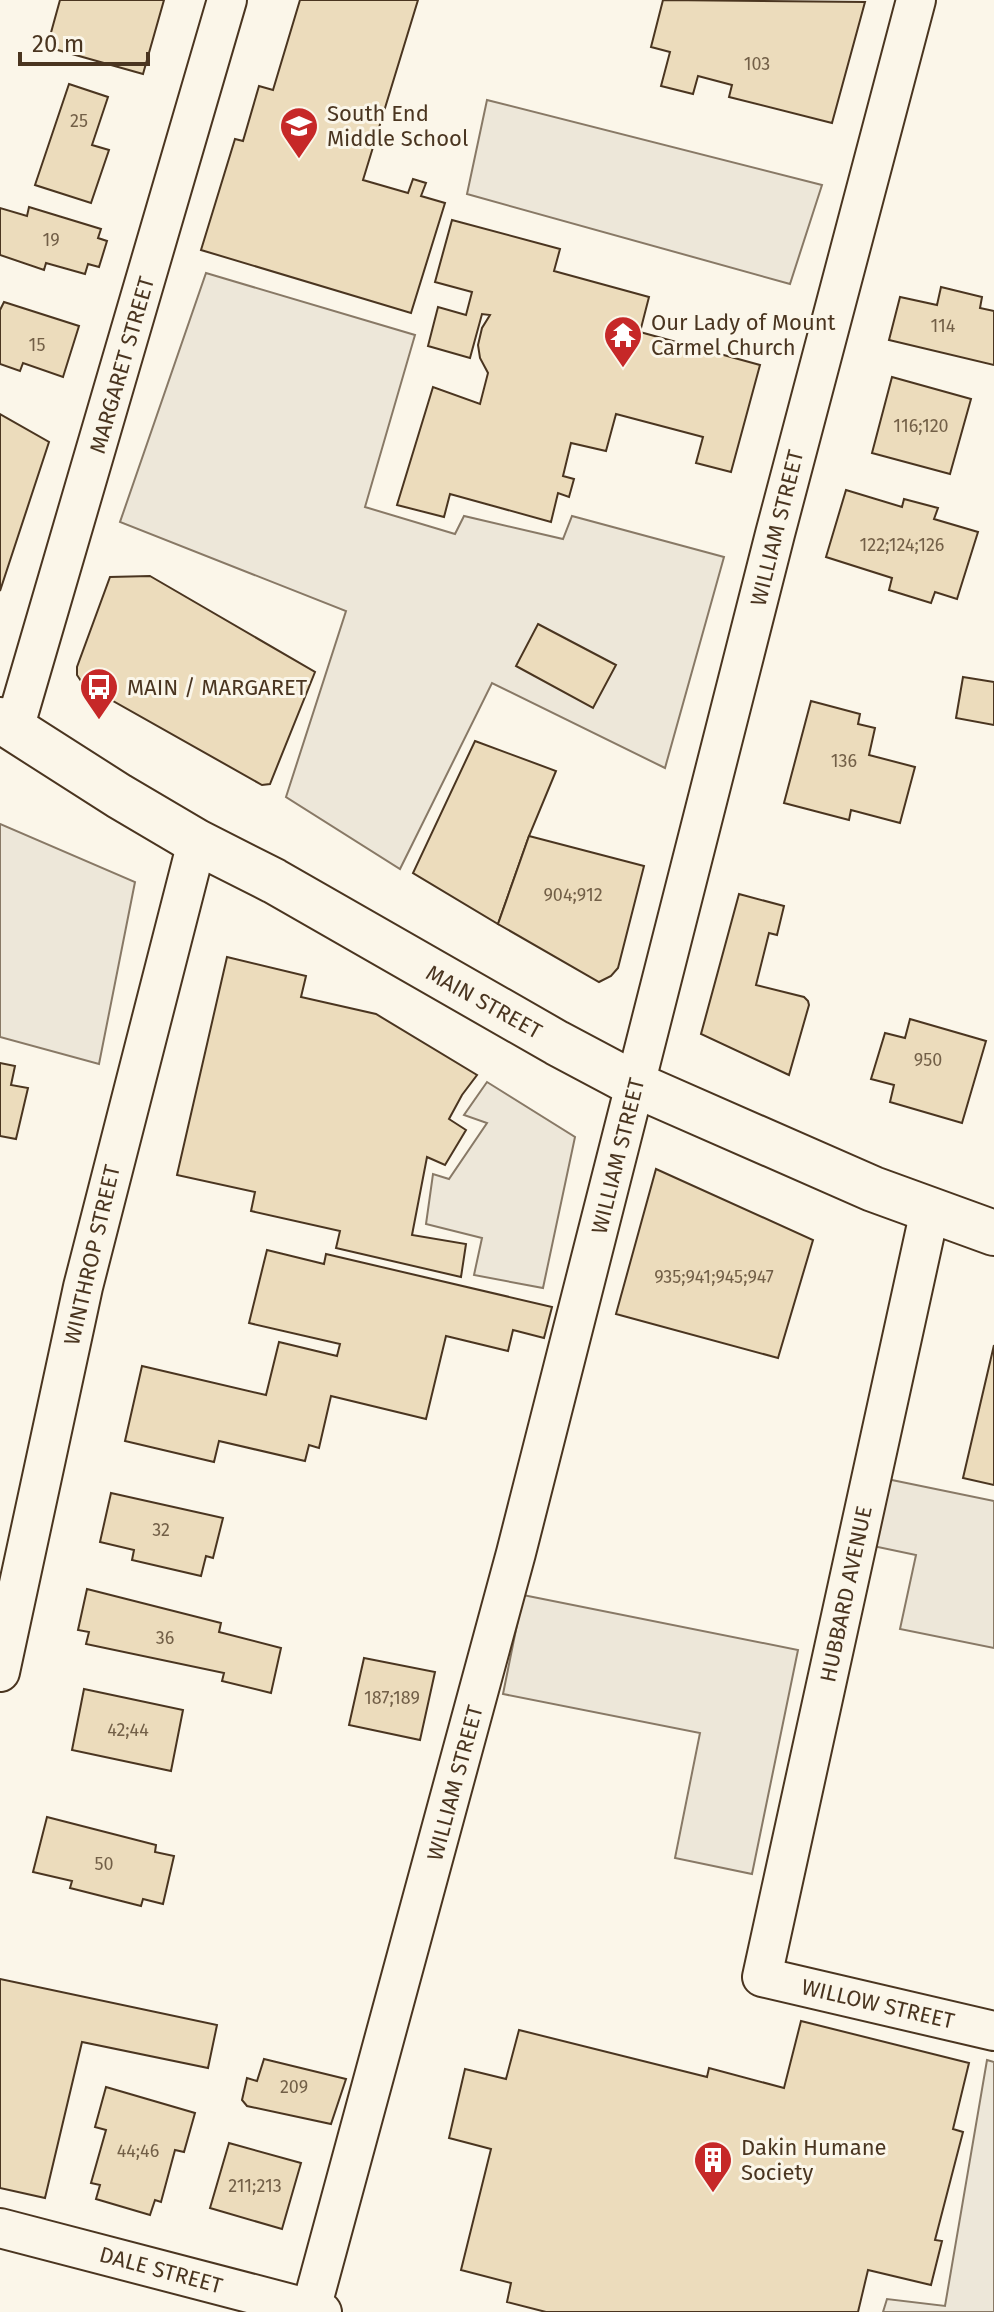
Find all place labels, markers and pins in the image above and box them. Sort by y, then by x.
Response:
place label: South End Middle School [327,100,468,152]
school or university icon: South End Middle School [278,105,320,160]
place label: Our Lady of Mount Carmel Church [651,309,836,361]
temple icon: Our Lady of Mount Carmel Church [602,314,644,369]
bus stop icon: MAIN / MARGARET [78,666,120,721]
place label: MAIN / MARGARET [127,674,308,701]
place label: Dakin Humane Society [741,2134,887,2186]
building icon: Dakin Humane Society [692,2139,734,2194]

